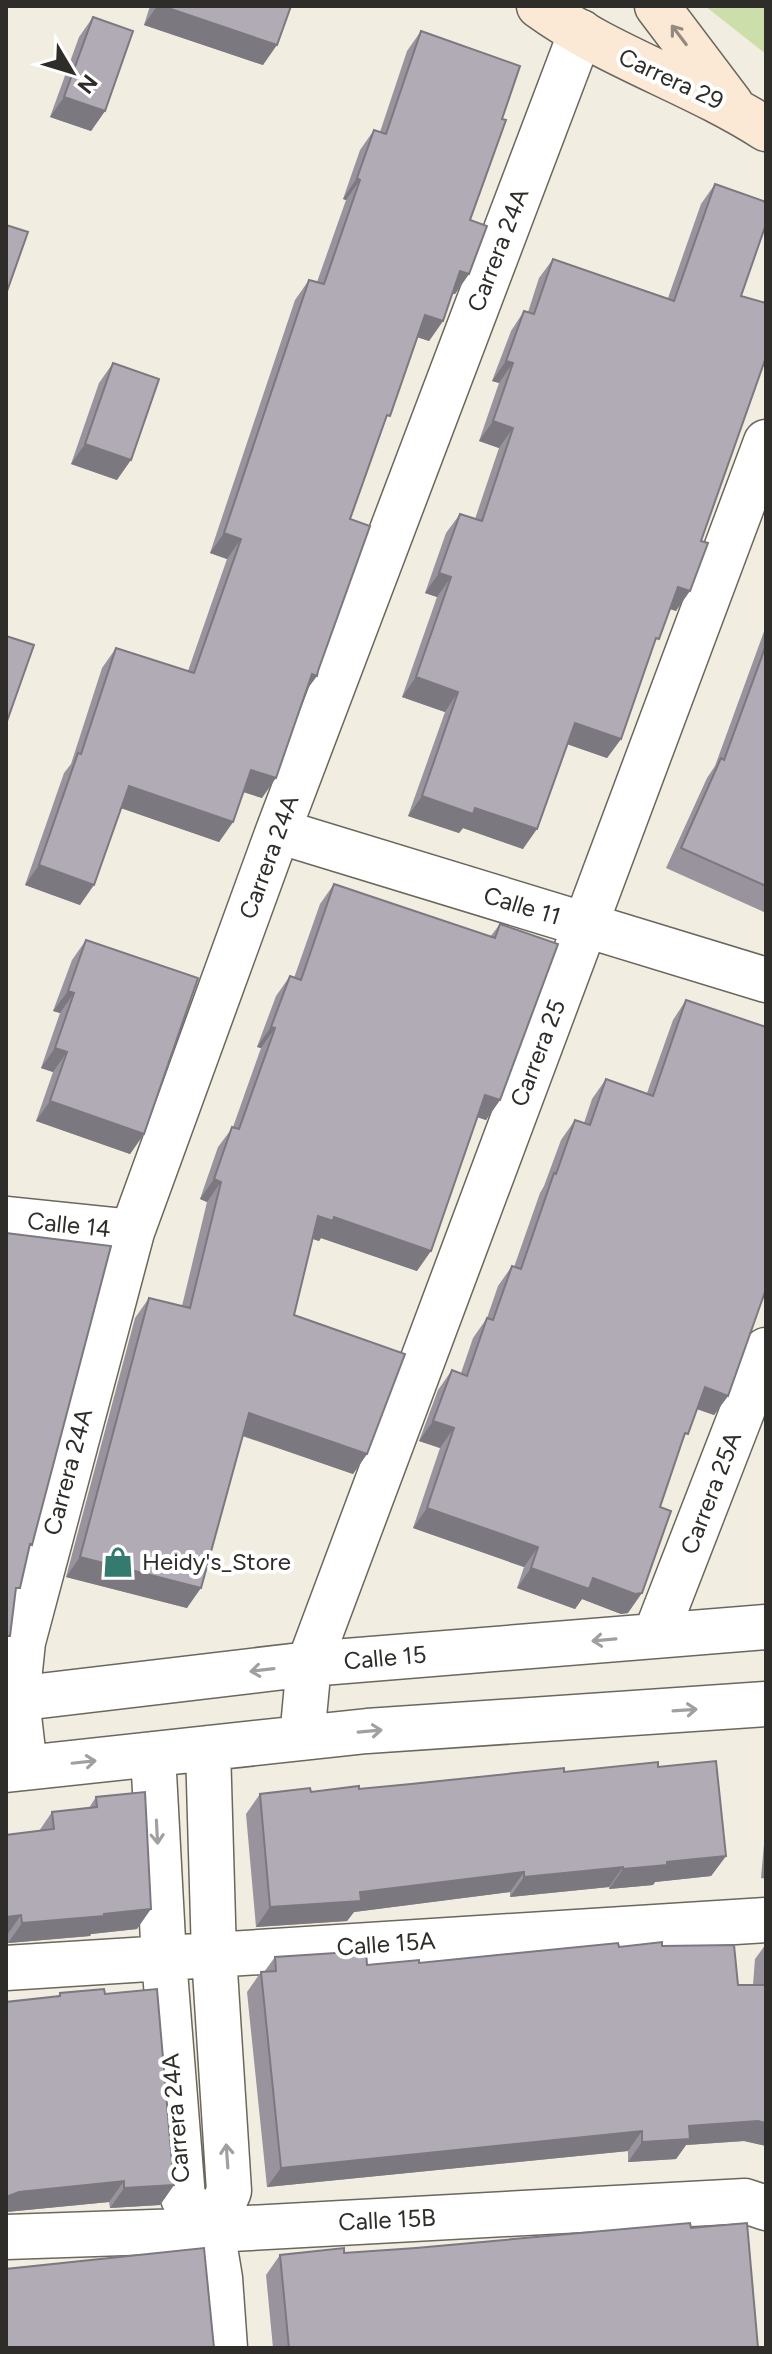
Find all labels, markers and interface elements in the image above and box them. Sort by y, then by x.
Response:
one-way arrow [671,25,688,46]
north arrow [32,32,112,112]
street label: Carrera 29 [614,42,728,115]
text: N [71,69,103,99]
street label: Carrera 24A [461,183,535,316]
street label: Carrera 24A [233,790,305,923]
street label: Calle 11 [480,880,564,931]
street label: Carrera 25 [504,995,571,1110]
street label: Calle 14 [26,1206,112,1243]
street label: Carrera 24A [37,1405,99,1538]
street label: Carrera 25A [674,1427,747,1558]
shop icon: Heidy's_Store [101,1545,135,1579]
place label: Heidy's_Store [142,1547,291,1576]
one-way arrow [592,1633,618,1648]
street label: Calle 15 [342,1639,427,1676]
one-way arrow [249,1662,276,1677]
one-way arrow [671,1702,698,1717]
one-way arrow [356,1723,383,1738]
one-way arrow [70,1754,96,1769]
one-way arrow [150,1818,165,1845]
street label: Calle 15A [336,1926,437,1961]
street label: Carrera 24A [155,2051,196,2184]
one-way arrow [219,2143,234,2170]
street label: Calle 15B [338,2202,436,2237]

